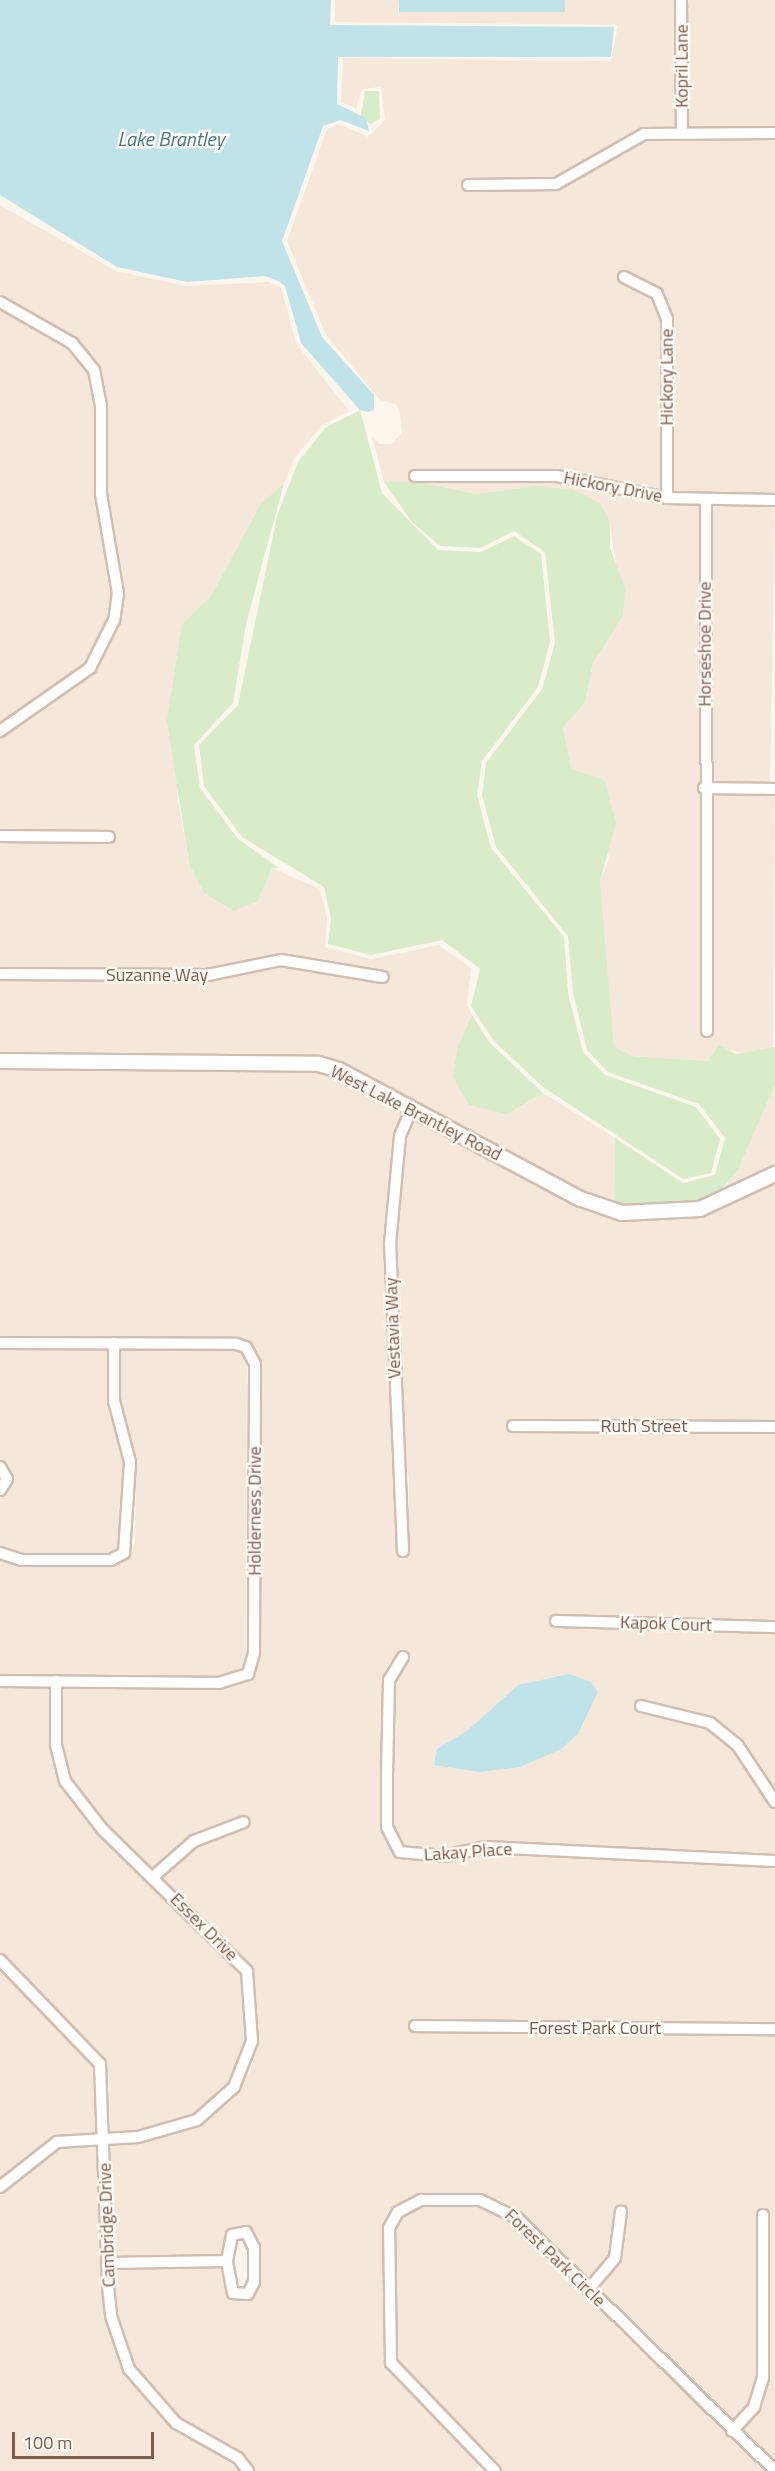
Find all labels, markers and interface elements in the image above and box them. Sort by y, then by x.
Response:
street label: Kopril Lane [671,24,693,108]
water label: Lake Brantley [117,126,225,150]
street label: Hickory Lane [656,328,678,426]
street label: Hickory Drive [562,467,664,507]
street label: Horseshoe Drive [694,581,716,707]
street label: Suzanne Way [106,964,208,986]
street label: West Lake Brantley Road [327,1060,505,1166]
street label: Vestavia Way [380,1277,406,1379]
street label: Ruth Street [601,1415,687,1437]
street label: Holderness Drive [244,1446,266,1576]
street label: Kapok Court [620,1612,712,1636]
street label: Lakay Place [423,1838,513,1866]
street label: Essex Drive [166,1889,242,1965]
street label: Forest Park Court [529,2017,661,2039]
street label: Cambridge Drive [94,2162,120,2288]
street label: Forest Park Circle [500,2204,610,2312]
scale bar [15,2420,158,2458]
text: 100 m [23,2429,72,2456]

